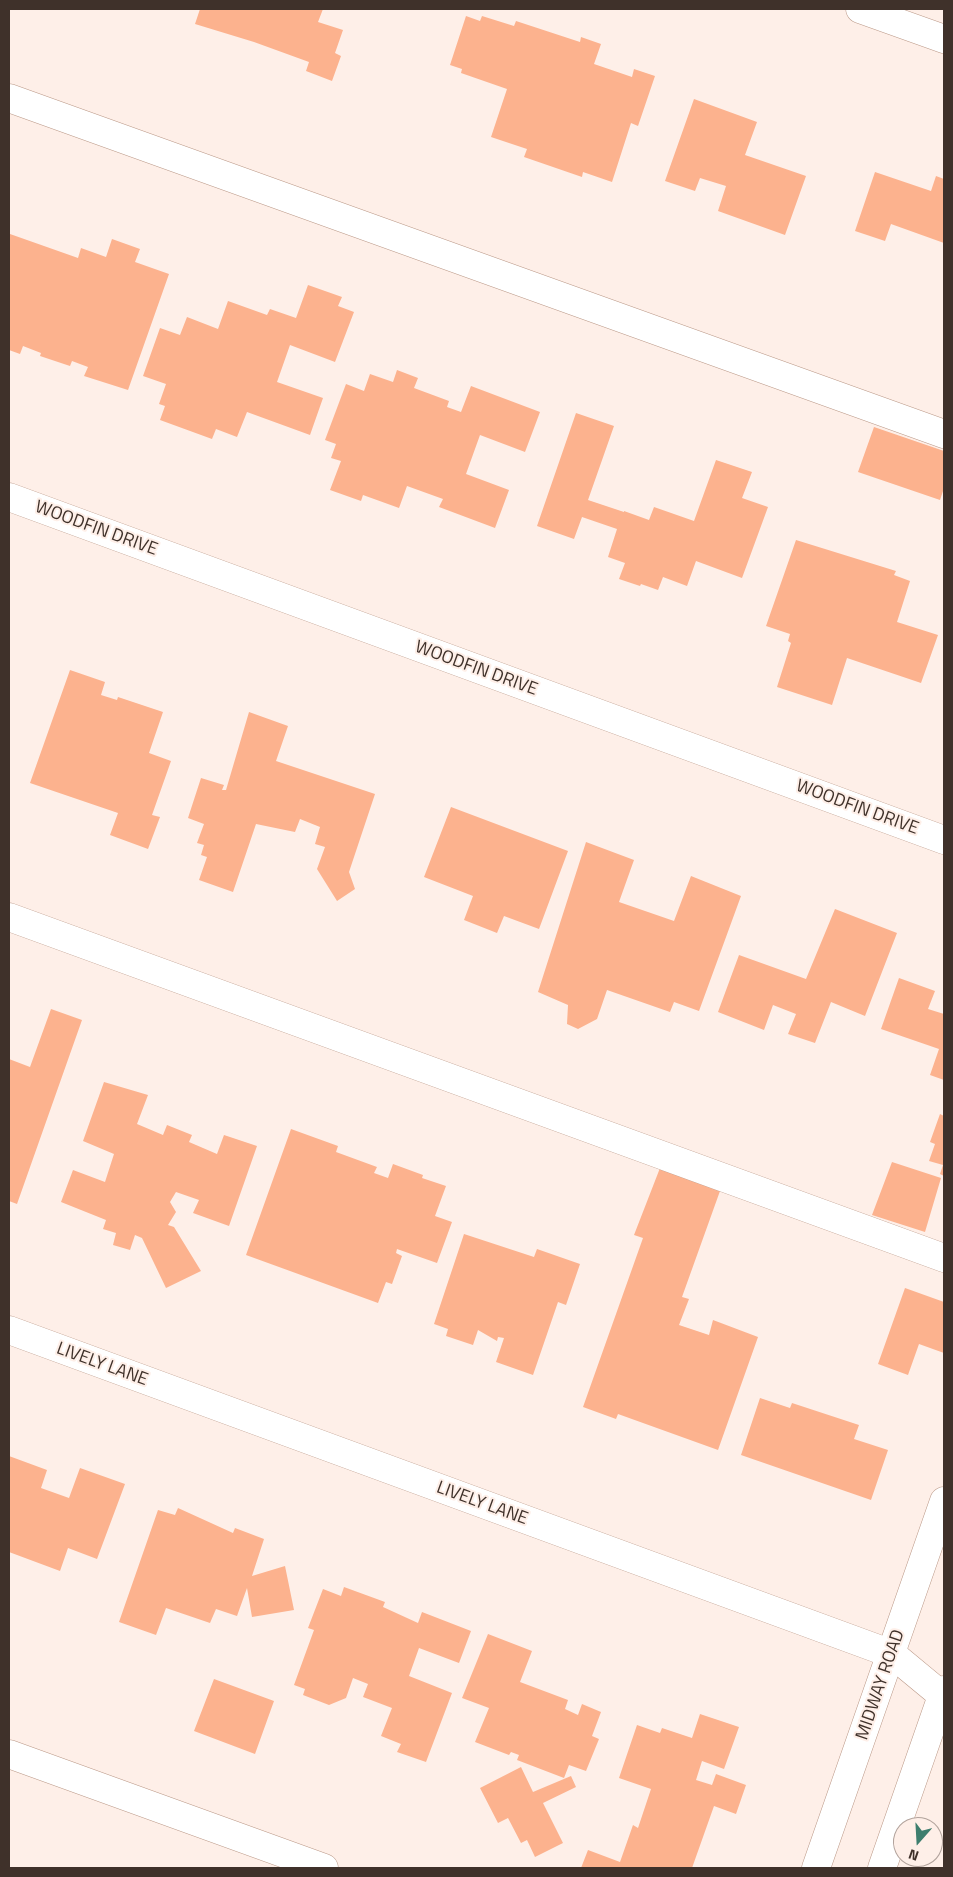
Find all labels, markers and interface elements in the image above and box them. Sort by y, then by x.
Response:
street label: WOODFIN DRIVE [32,497,160,561]
street label: WOODFIN DRIVE [412,637,540,701]
street label: WOODFIN DRIVE [793,776,921,840]
street label: LIVELY LANE [53,1339,151,1391]
street label: LIVELY LANE [433,1478,531,1530]
street label: MIDWAY ROAD [852,1627,910,1743]
north arrow [893,1817,943,1867]
text: N [905,1844,921,1867]

